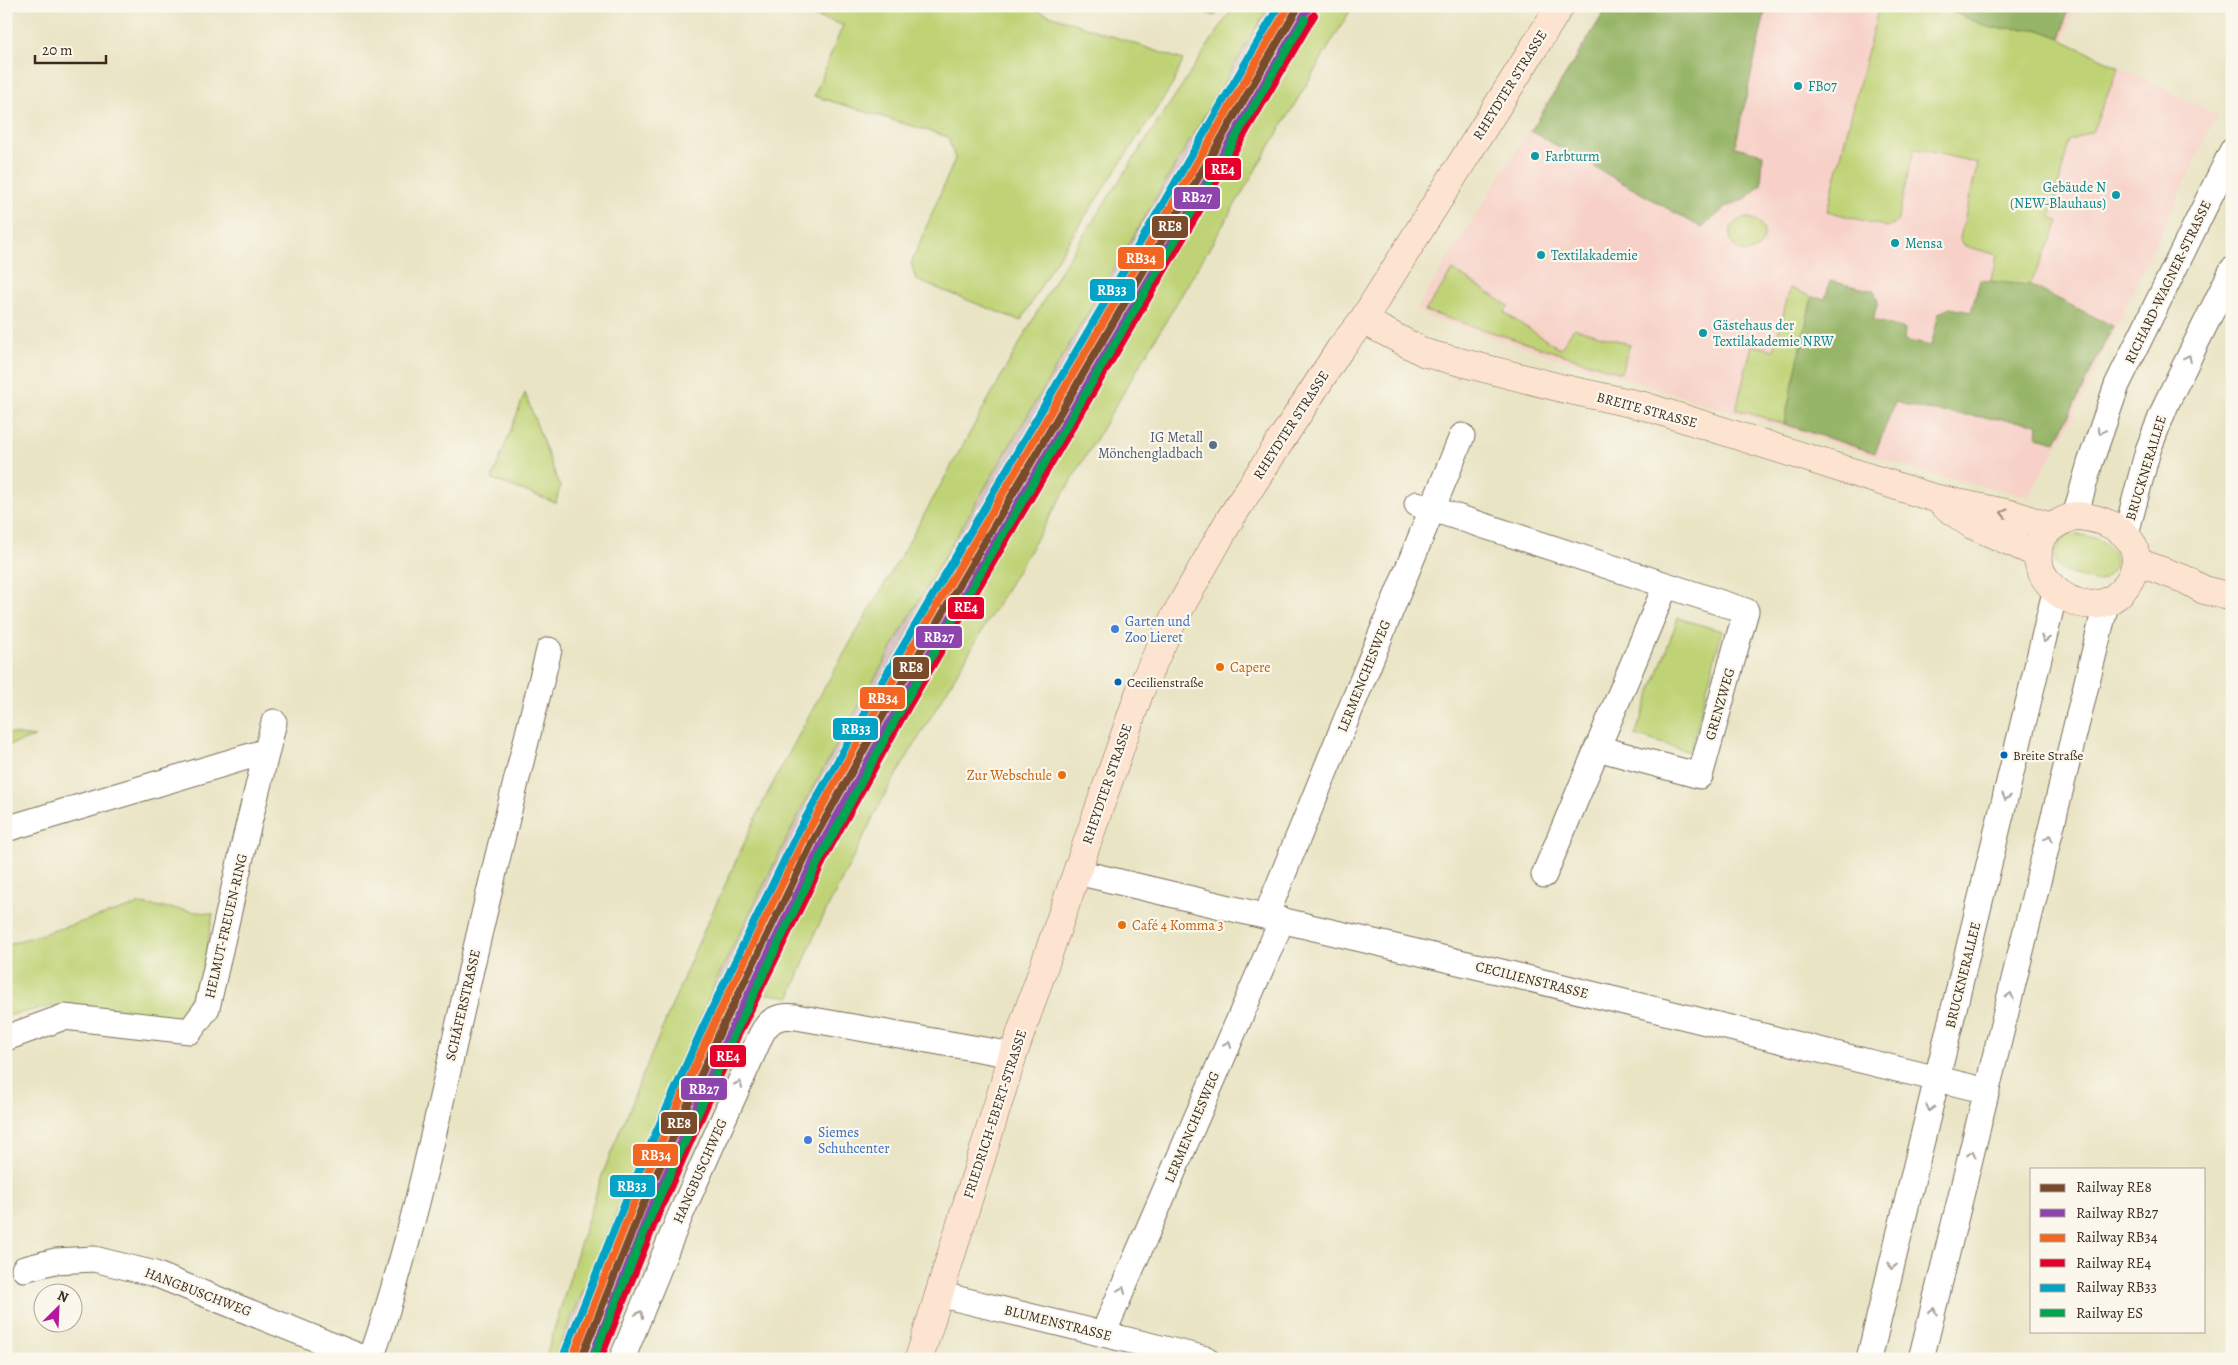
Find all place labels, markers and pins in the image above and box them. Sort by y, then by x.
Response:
place label: FB07 [1808,77,1837,96]
marker: FB07 [1792,80,1804,92]
place label: Farbturm [1545,147,1600,166]
marker: Farbturm [1529,150,1541,162]
place label: Gebäude N (NEW-Blauhaus) [2010,178,2106,213]
marker: Gebäude N (NEW-Blauhaus) [2110,189,2122,201]
place label: Mensa [1905,234,1943,253]
marker: Mensa [1889,237,1901,249]
place label: Textilakademie [1551,246,1638,265]
marker: Textilakademie [1535,249,1547,261]
place label: Gästehaus der Textilakademie NRW [1713,316,1835,351]
marker: Gästehaus der Textilakademie NRW [1697,327,1709,339]
place label: IG Metall Mönchengladbach [1098,428,1204,463]
marker: IG Metall Mönchengladbach [1207,439,1219,451]
place label: Garten und Zoo Lieret [1125,612,1191,647]
marker: Garten und Zoo Lieret [1109,623,1121,635]
place label: Capere [1230,658,1270,677]
marker: Capere [1214,661,1226,673]
place label: Cecilienstraße [1127,674,1204,691]
marker: Cecilienstraße [1113,677,1123,687]
place label: Breite Straße [2013,747,2083,764]
marker: Breite Straße [1999,750,2009,760]
place label: Zur Webschule [967,766,1052,785]
marker: Zur Webschule [1056,769,1068,781]
place label: Café 4 Komma 3 [1132,916,1224,935]
marker: Café 4 Komma 3 [1116,919,1128,931]
place label: Siemes Schuhcenter [818,1123,890,1158]
marker: Siemes Schuhcenter [802,1134,814,1146]

